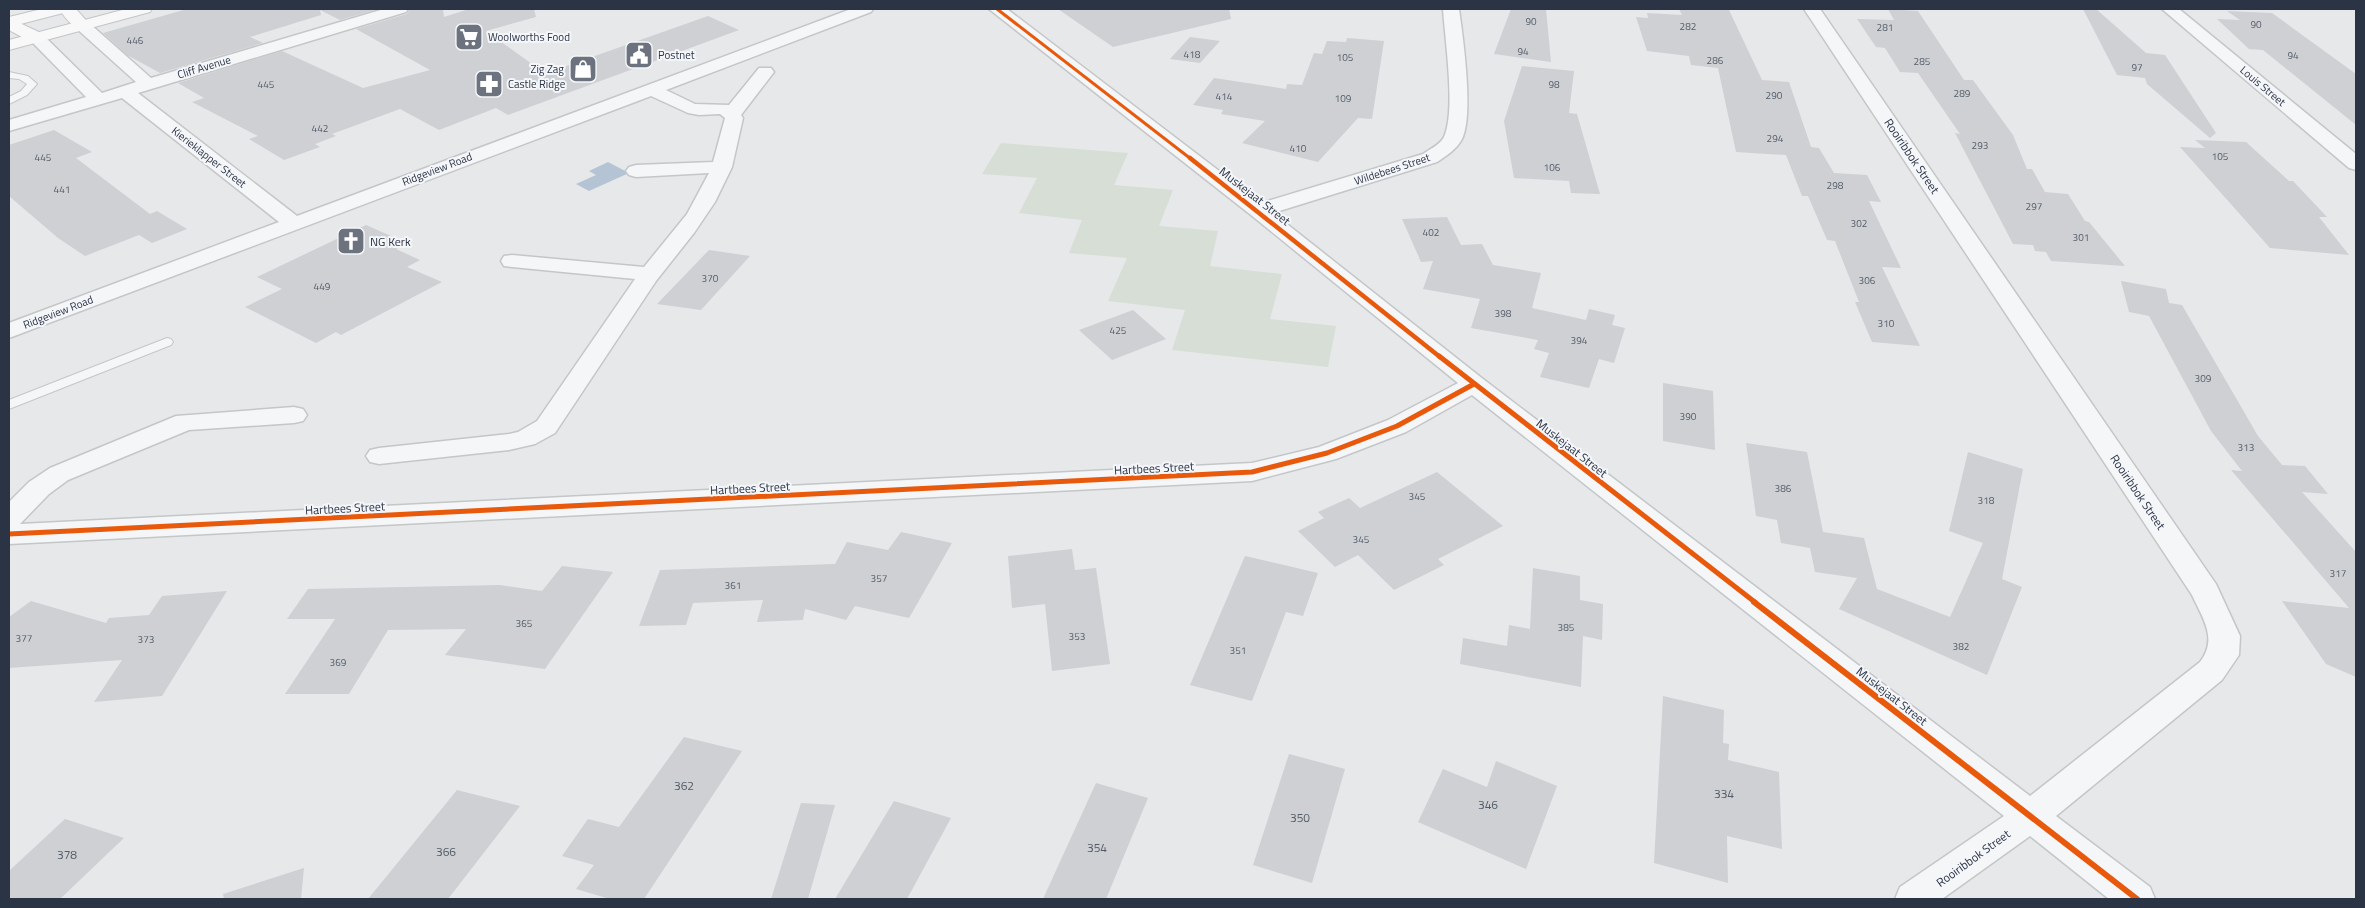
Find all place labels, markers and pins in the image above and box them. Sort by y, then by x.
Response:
supermarket icon: Woolworths Food [454,22,484,52]
place label: Woolworths Food [488,29,570,45]
public building icon: Postnet [624,40,654,70]
place label: Postnet [658,47,695,63]
shop icon: Zig Zag [568,54,598,84]
place label: Zig Zag [531,61,564,77]
pharmacy icon: Castle Ridge [474,69,504,99]
place label: Castle Ridge [508,76,566,92]
church icon: NG Kerk [336,226,366,256]
place label: NG Kerk [370,232,411,251]

